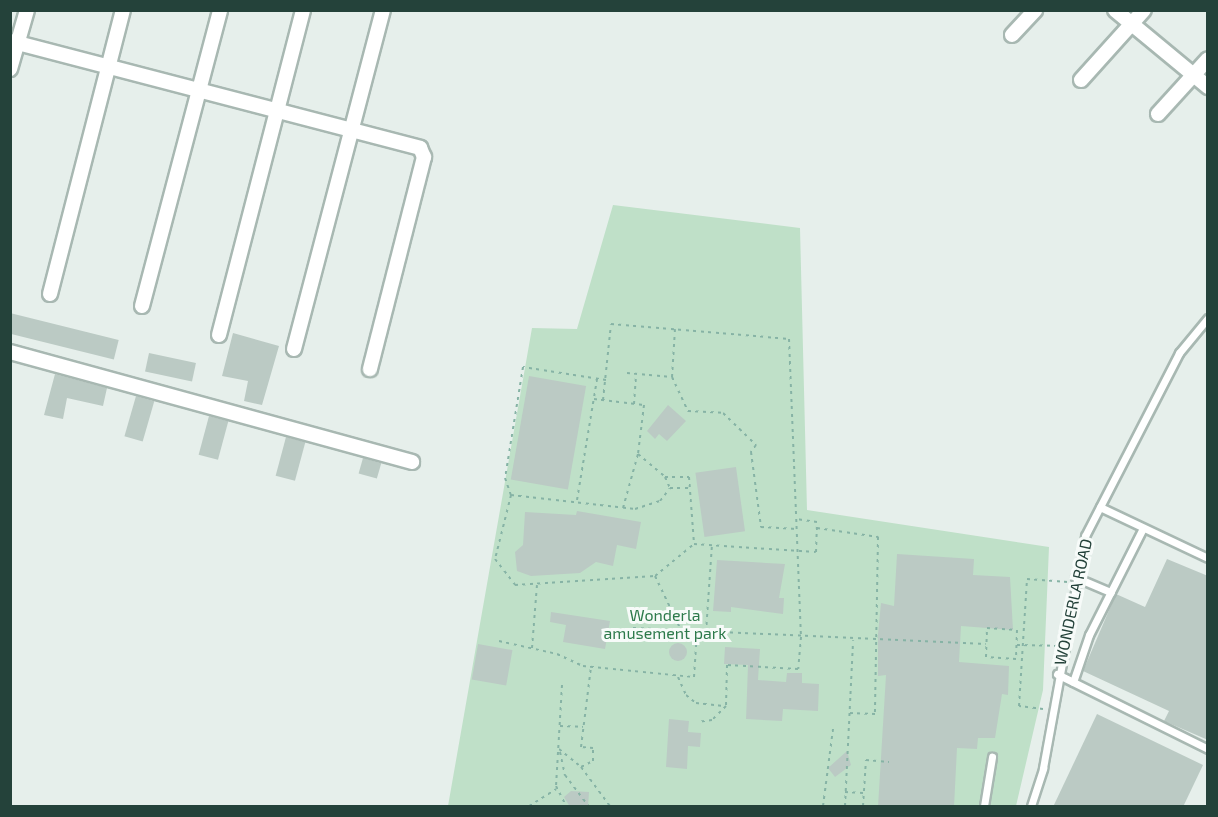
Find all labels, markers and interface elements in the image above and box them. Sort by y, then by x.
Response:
street label: WONDERLA ROAD [1050,537,1096,667]
park label: Wonderla amusement park [604,605,726,643]

